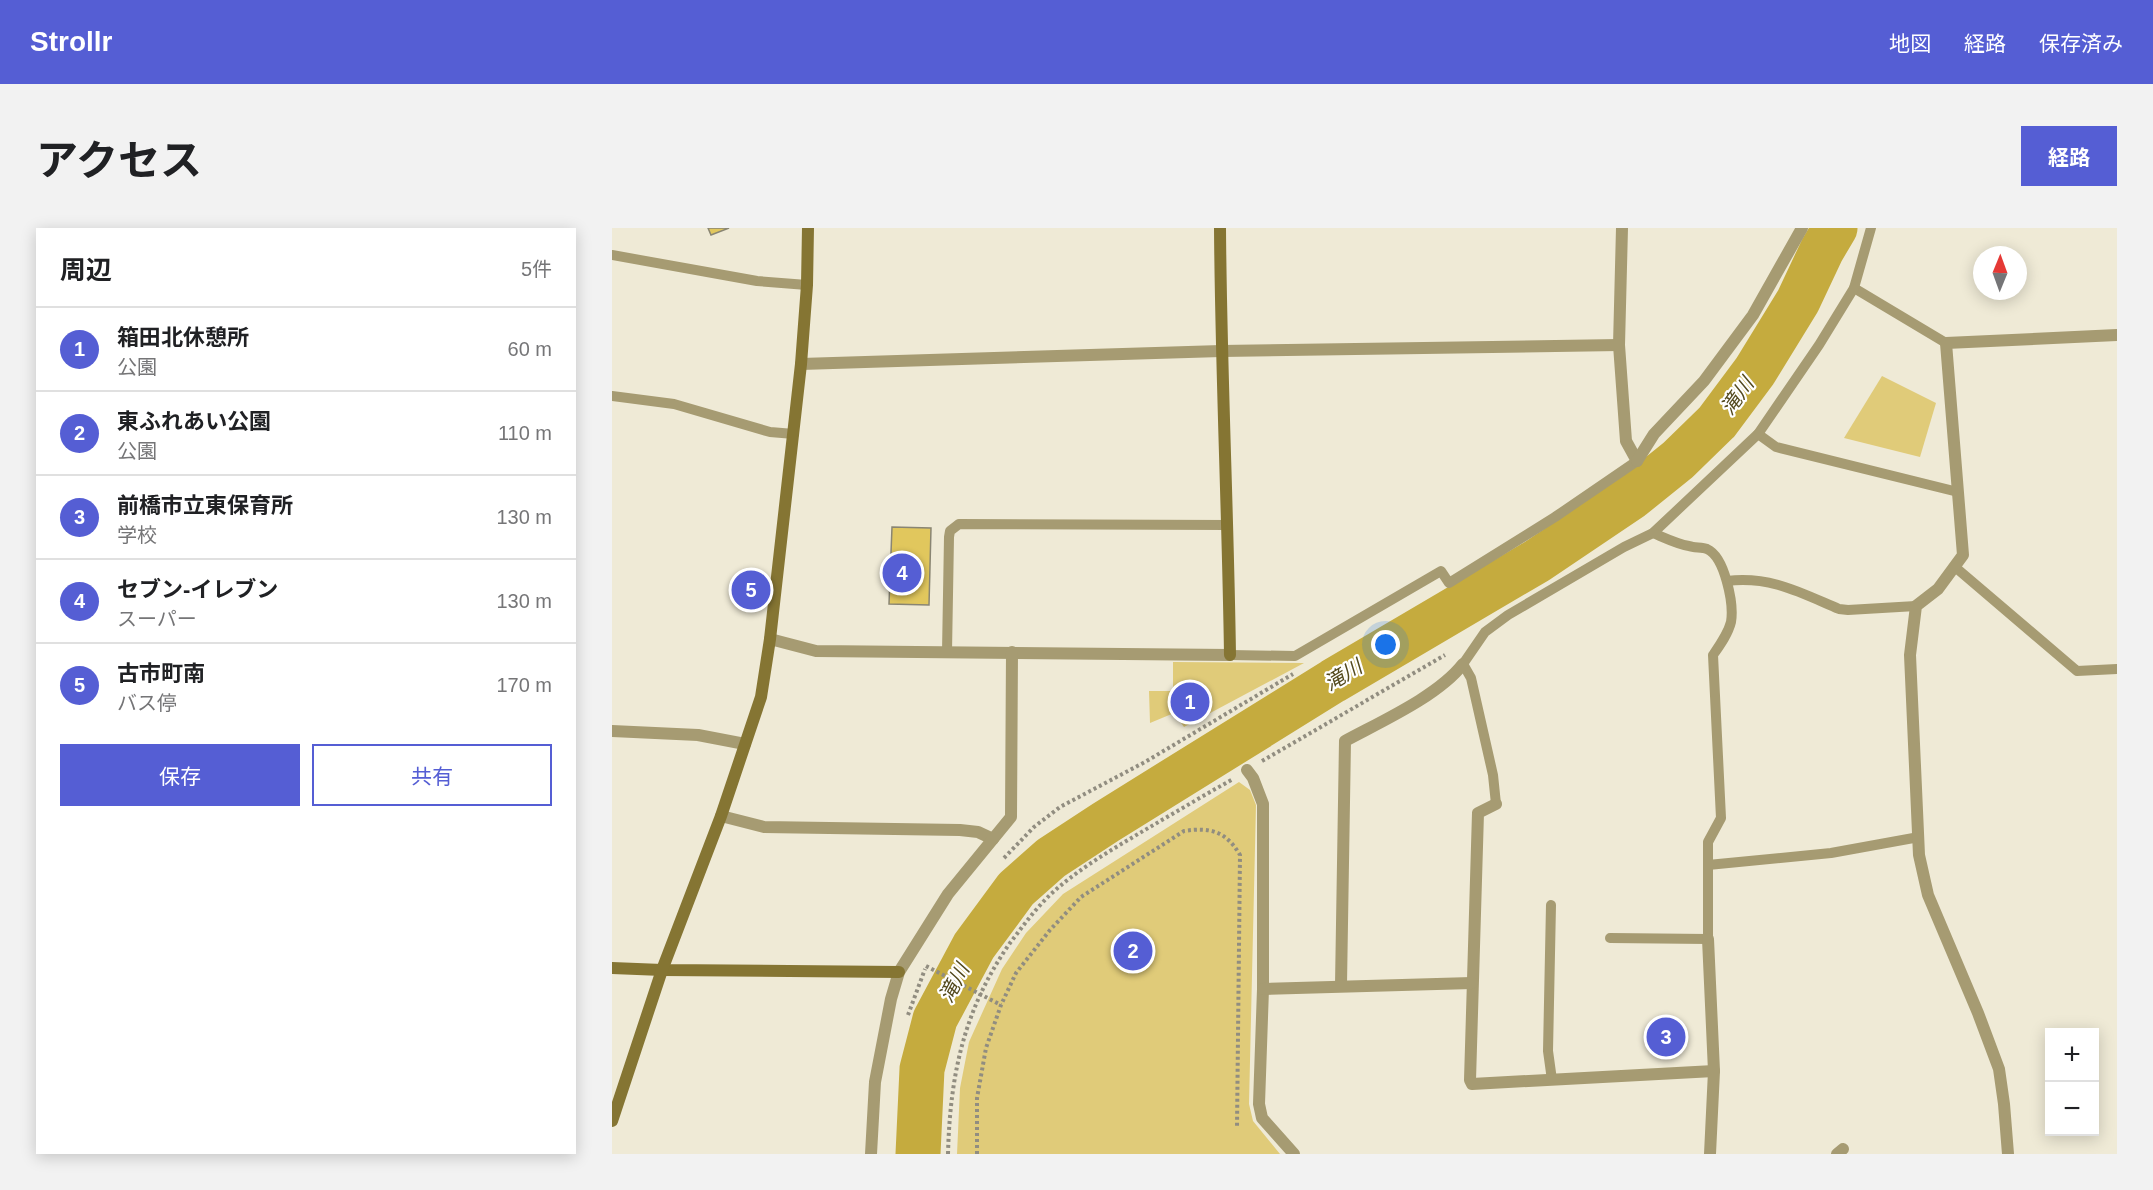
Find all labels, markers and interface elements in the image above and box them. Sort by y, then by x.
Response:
text: Strollr [30,26,112,57]
text: 地図 [1889,32,1931,55]
text: 経路 [1964,32,2006,55]
text: 保存済み [2039,32,2123,55]
button: 経路 [2021,126,2117,186]
text: アクセス [36,137,202,184]
north arrow [1973,246,2027,300]
text: 周辺 [60,255,112,285]
text: 5件 [521,258,552,280]
text: 箱田北休憩所 [117,325,249,350]
text: 1 [74,338,85,360]
text: 60 m [508,338,552,360]
text: 公園 [117,356,157,378]
water label: 滝川 [1716,372,1759,419]
text: 東ふれあい公園 [117,409,271,434]
text: 2 [74,422,85,444]
text: 110 m [498,422,552,444]
text: 公園 [117,440,157,462]
text: 前橋市立東保育所 [117,493,293,518]
text: 3 [74,506,85,528]
text: 130 m [496,506,552,528]
text: 学校 [117,524,157,546]
pin: 4 [882,550,922,596]
pin: 5 [732,568,770,613]
text: セブン-イレブン [117,577,278,602]
text: 4 [74,590,85,612]
text: 130 m [496,590,552,612]
text: スーパー [117,608,197,630]
your location [1371,630,1400,659]
water label: 滝川 [1320,654,1368,695]
text: 古市町南 [117,661,205,686]
text: 5 [74,674,85,696]
text: 170 m [496,674,552,696]
pin: 1 [1170,680,1210,724]
text: バス停 [117,692,177,714]
button: 保存 [60,744,300,806]
button: 共有 [312,744,552,806]
pin: 2 [1114,928,1152,974]
water label: 滝川 [935,958,974,1006]
pin: 3 [1646,1014,1686,1060]
map controls [2045,1028,2099,1136]
button: + [2045,1028,2099,1082]
button: − [2045,1082,2099,1136]

